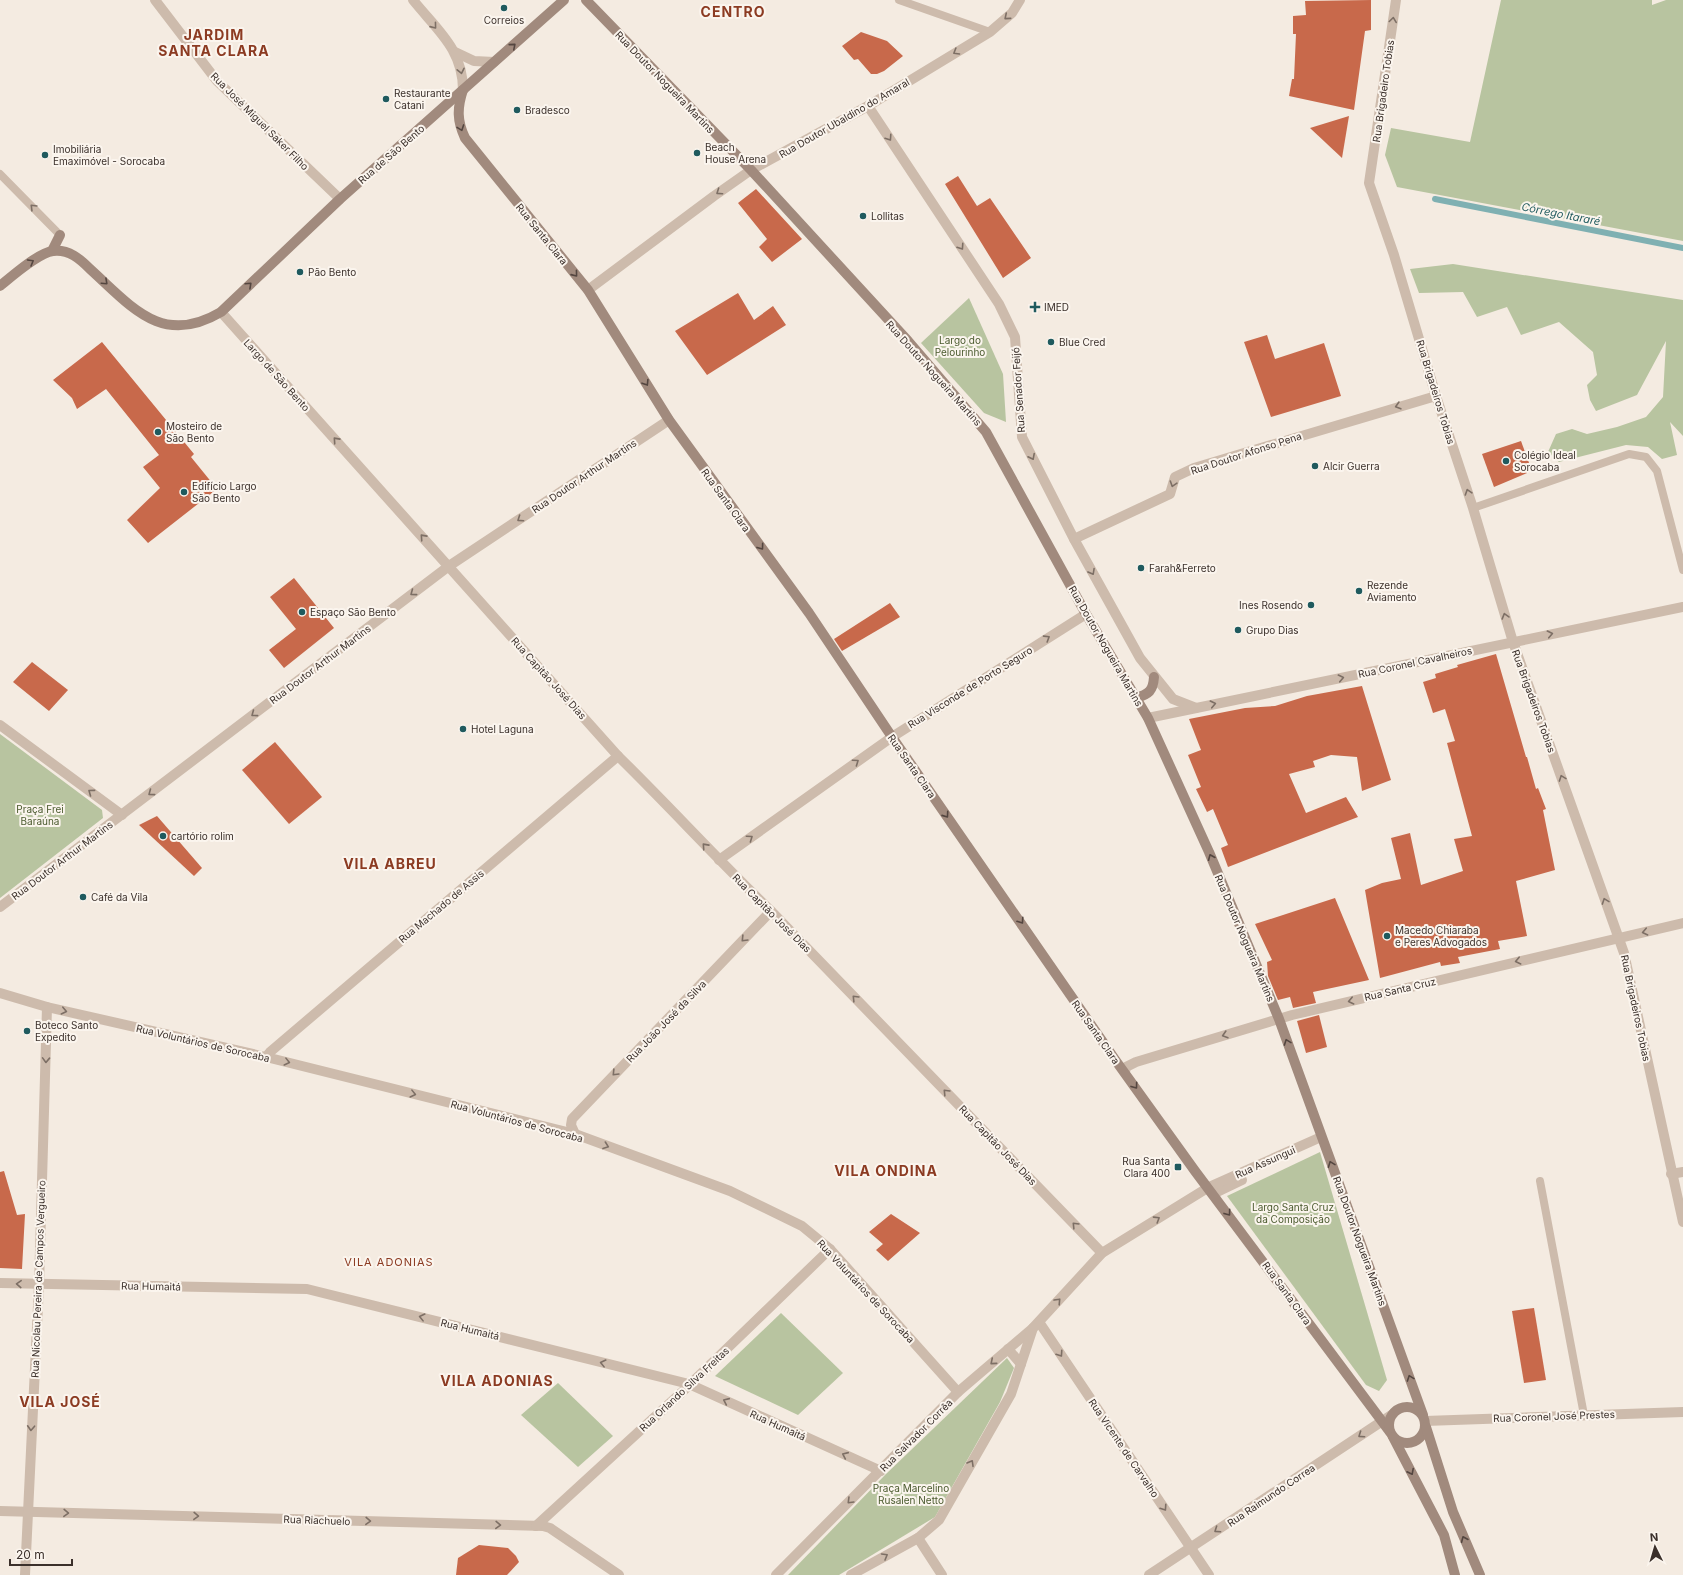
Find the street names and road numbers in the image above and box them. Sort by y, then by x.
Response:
street label: Rua Doutor Nogueira Martins [613,29,717,135]
street label: Rua Brigadeiro Tobias [1370,39,1396,143]
street label: Rua José Miguel Saker Filho [209,70,311,172]
street label: Rua Doutor Ubaldino do Amaral [777,76,911,160]
street label: Rua de São Bento [355,122,427,186]
street label: Rua Santa Clara [514,201,570,267]
street label: Rua Doutor Nogueira Martins [884,318,984,428]
street label: Largo de São Bento [241,336,313,414]
street label: Rua Brigadeiros Tobias [1414,338,1458,446]
street label: Rua Senador Feijó [1009,347,1027,433]
street label: Rua Doutor Afonso Pena [1189,429,1303,477]
street label: Rua Doutor Arthur Martins [529,436,639,516]
street label: Rua Santa Clara [699,466,753,534]
street label: Rua Doutor Nogueira Martins [1067,584,1145,708]
street label: Rua Doutor Arthur Martins [267,622,373,706]
street label: Rua Capitão José Dias [509,635,589,721]
street label: Rua Visconde de Porto Seguro [905,644,1035,730]
street label: Rua Coronel Cavalheiros [1357,644,1473,680]
street label: Rua Brigadeiros Tobias [1510,648,1558,754]
street label: Rua Santa Clara [886,732,938,800]
street label: Rua Doutor Arthur Martins [9,818,115,902]
street label: Rua Machado de Assis [396,867,486,945]
street label: Rua Capitão José Dias [730,871,814,955]
street label: Rua Doutor Nogueira Martins [1213,873,1277,1003]
street label: Rua Brigadeiros Tobias [1619,954,1653,1062]
street label: Rua Santa Cruz [1363,975,1437,1003]
street label: Rua João José da Silva [624,977,708,1065]
street label: Rua Santa Clara [1070,998,1122,1066]
street label: Rua Voluntários de Sorocaba [135,1022,271,1064]
street label: Rua Voluntários de Sorocaba [449,1097,585,1145]
street label: Rua Capitão José Dias [957,1103,1039,1187]
street label: Rua Assungui [1233,1143,1297,1181]
street label: Rua Doutor Nogueira Martins [1331,1175,1389,1307]
street label: Rua Nicolau Pereira de Campos Vergueiro [29,1180,47,1378]
street label: Rua Voluntários de Sorocaba [815,1237,917,1345]
street label: Rua Santa Clara [1260,1259,1314,1327]
street label: Rua Humaitá [121,1279,181,1293]
street label: Rua Humaitá [440,1316,500,1342]
street label: Rua Orlando Silva Freitas [637,1344,731,1434]
street label: Rua Salvador Corrêa [877,1396,955,1474]
street label: Rua Vicente de Carvalho [1086,1396,1162,1500]
street label: Rua Humaitá [748,1407,808,1443]
street label: Rua Coronel José Prestes [1493,1408,1615,1424]
street label: Rua Raimundo Correa [1225,1461,1317,1529]
street label: Rua Riachuelo [283,1513,351,1527]

